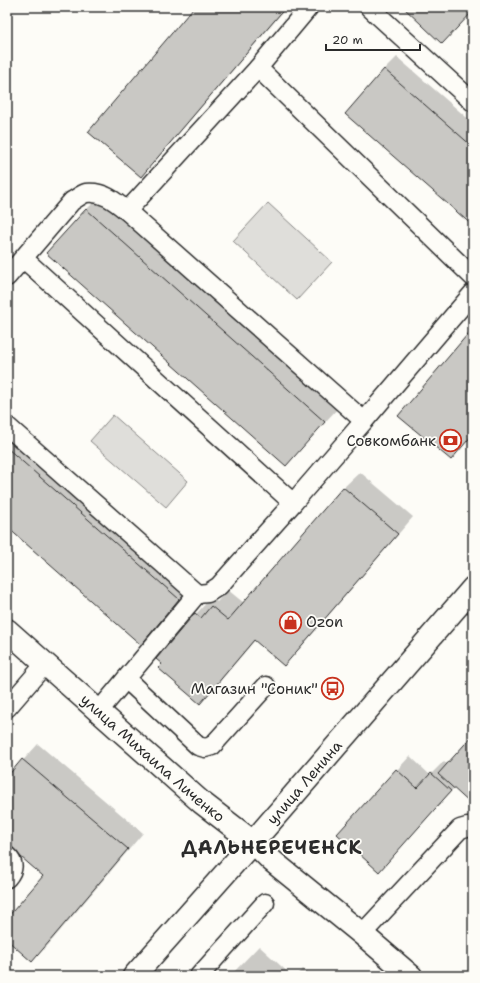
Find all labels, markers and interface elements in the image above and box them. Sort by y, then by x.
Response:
scale bar [326,26,420,52]
text: 20 m [332,32,363,48]
bank icon: Совкомбанк [438,428,464,454]
place label: Совкомбанк [346,431,436,451]
shop icon: Ozon [277,609,303,635]
place label: Ozon [306,612,343,632]
bus stop icon: Магазин "Соник" [320,676,346,702]
place label: Магазин "Соник" [191,679,318,699]
street label: улица Михаила Личенко [76,690,229,827]
street label: улица Ленина [263,736,347,829]
district label: ДАЛЬНЕРЕЧЕНСК [182,835,362,860]

